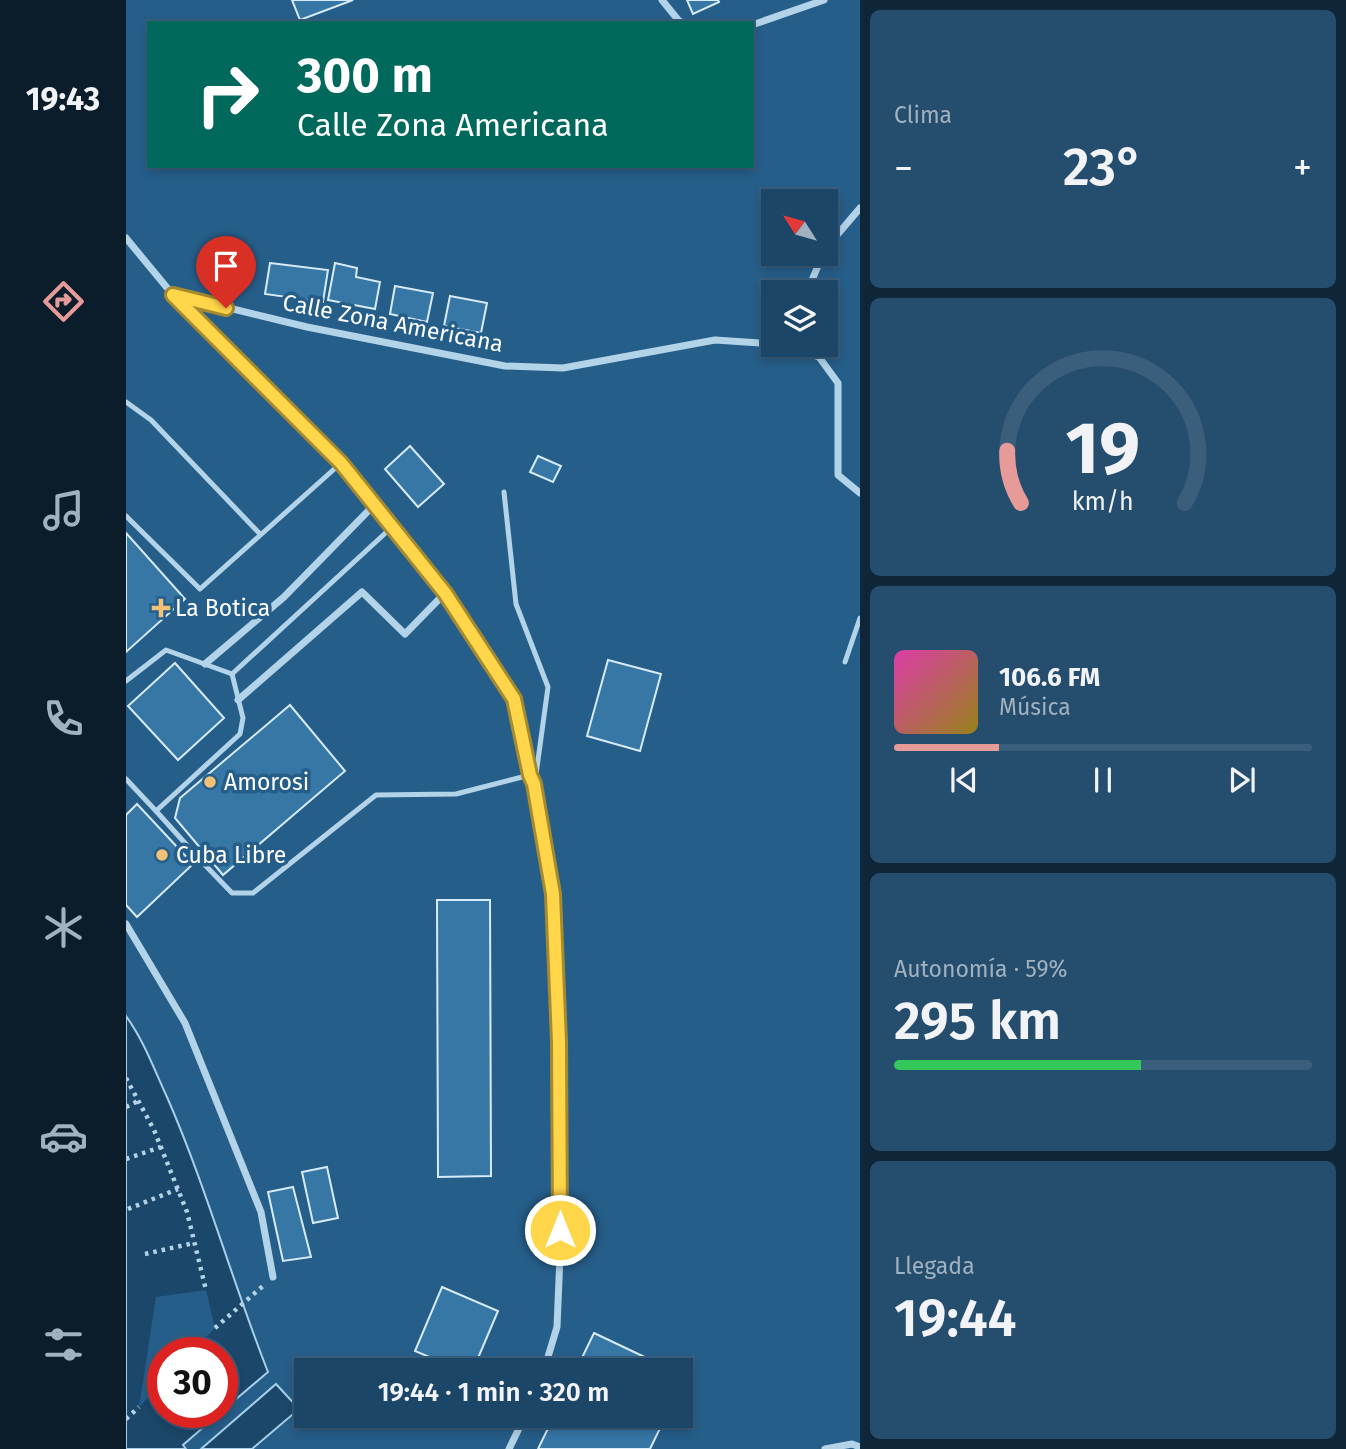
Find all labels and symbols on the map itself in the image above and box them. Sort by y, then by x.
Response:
north arrow [761,189,838,266]
pin [196,236,256,308]
street label: Calle Zona Americana [280,288,506,358]
place label: La Botica [175,594,270,622]
marker: La Botica [153,600,169,616]
place label: Amorosi [224,768,309,796]
marker: Amorosi [202,774,218,790]
place label: Cuba Libre [176,841,286,869]
marker: Cuba Libre [154,847,170,863]
position arrow [523,1193,597,1267]
speed limit sign: 30 [147,1337,238,1428]

